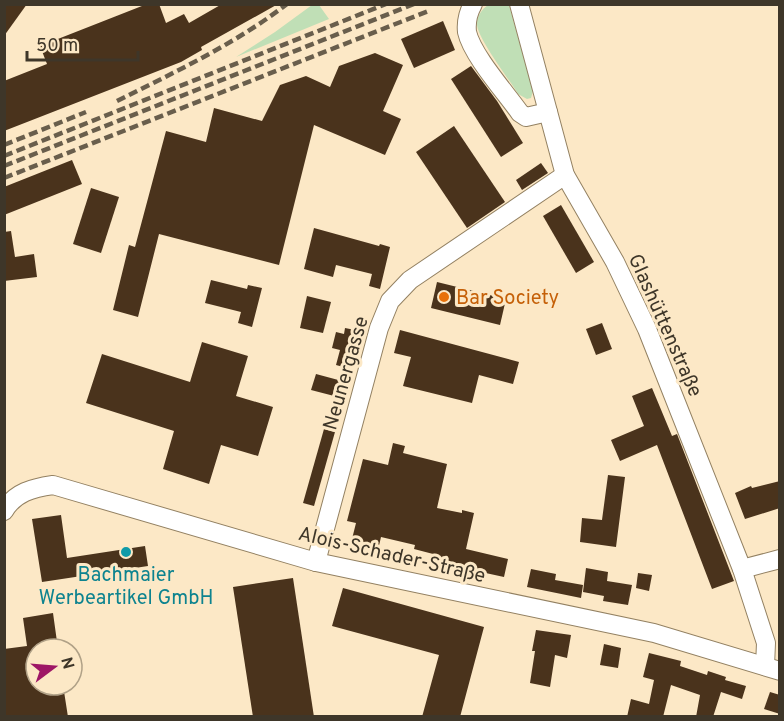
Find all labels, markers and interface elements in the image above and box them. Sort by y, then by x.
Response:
scale bar [27,24,138,62]
text: 50 m [36,35,78,58]
street label: Glashüttenstraße [621,250,707,401]
place label: Bar Society [456,286,559,312]
marker: Bar Society [437,290,451,304]
street label: Neunergasse [318,314,376,434]
street label: Alois-Schader-Straße [295,522,488,590]
marker: Bachmaier Werbeartikel GmbH [119,545,133,559]
place label: Bachmaier Werbeartikel GmbH [38,563,214,612]
north arrow [24,637,84,697]
text: N [55,655,78,672]

